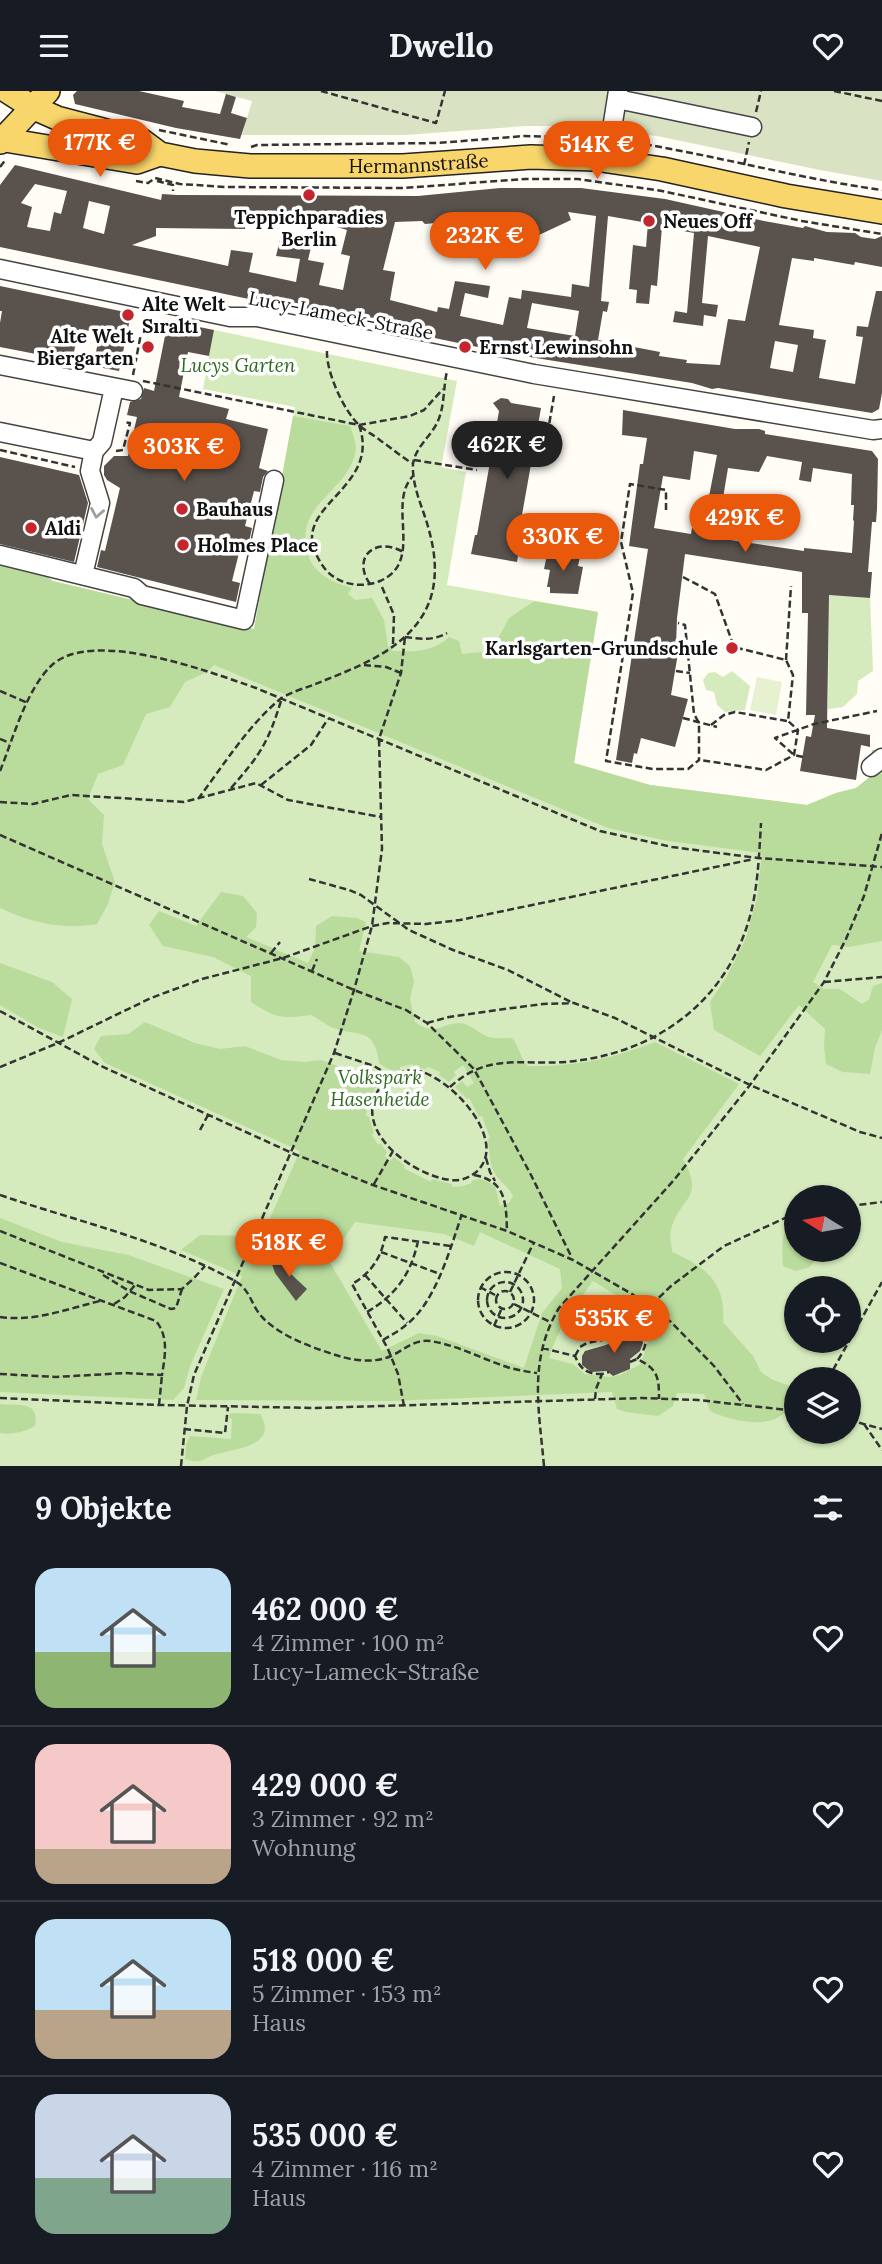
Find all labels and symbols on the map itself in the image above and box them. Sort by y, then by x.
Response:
pin: 177K € [43,119,157,179]
pin: 514K € [540,122,654,181]
street label: Hermannstraße [349,148,489,178]
marker: Teppichparadies Berlin [301,187,317,203]
place label: Teppichparadies Berlin [234,205,384,251]
place label: Neues Off [663,209,754,233]
pin: 232K € [428,213,542,272]
marker: Neues Off [641,213,657,229]
street label: Lucy-Lameck-Straße [247,285,435,345]
place label: Alte Welt Sıraltı [142,292,227,338]
marker: Alte Welt Sıraltı [120,307,136,323]
place label: Alte Welt Biergarten [37,324,135,370]
place label: Ernst Lewinsohn [479,335,633,359]
marker: Alte Welt Biergarten [140,339,156,355]
marker: Ernst Lewinsohn [457,339,473,355]
park label: Lucys Garten [181,353,296,377]
pin: 462K € [450,421,564,481]
pin: 303K € [127,423,241,483]
pin: 429K € [688,495,802,554]
place label: Bauhaus [196,497,273,521]
marker: Bauhaus [174,501,190,517]
one-way arrow [90,507,105,519]
pin: 330K € [506,513,620,573]
place label: Aldi [45,516,81,540]
marker: Aldi [23,520,39,536]
place label: Holmes Place [197,533,318,557]
marker: Holmes Place [175,537,191,553]
place label: Karlsgarten-Grundschule [485,636,718,660]
marker: Karlsgarten-Grundschule [724,640,740,656]
park label: Volkspark Hasenheide [330,1065,430,1111]
north arrow [784,1185,861,1262]
pin: 518K € [232,1219,346,1279]
pin: 535K € [557,1295,671,1355]

